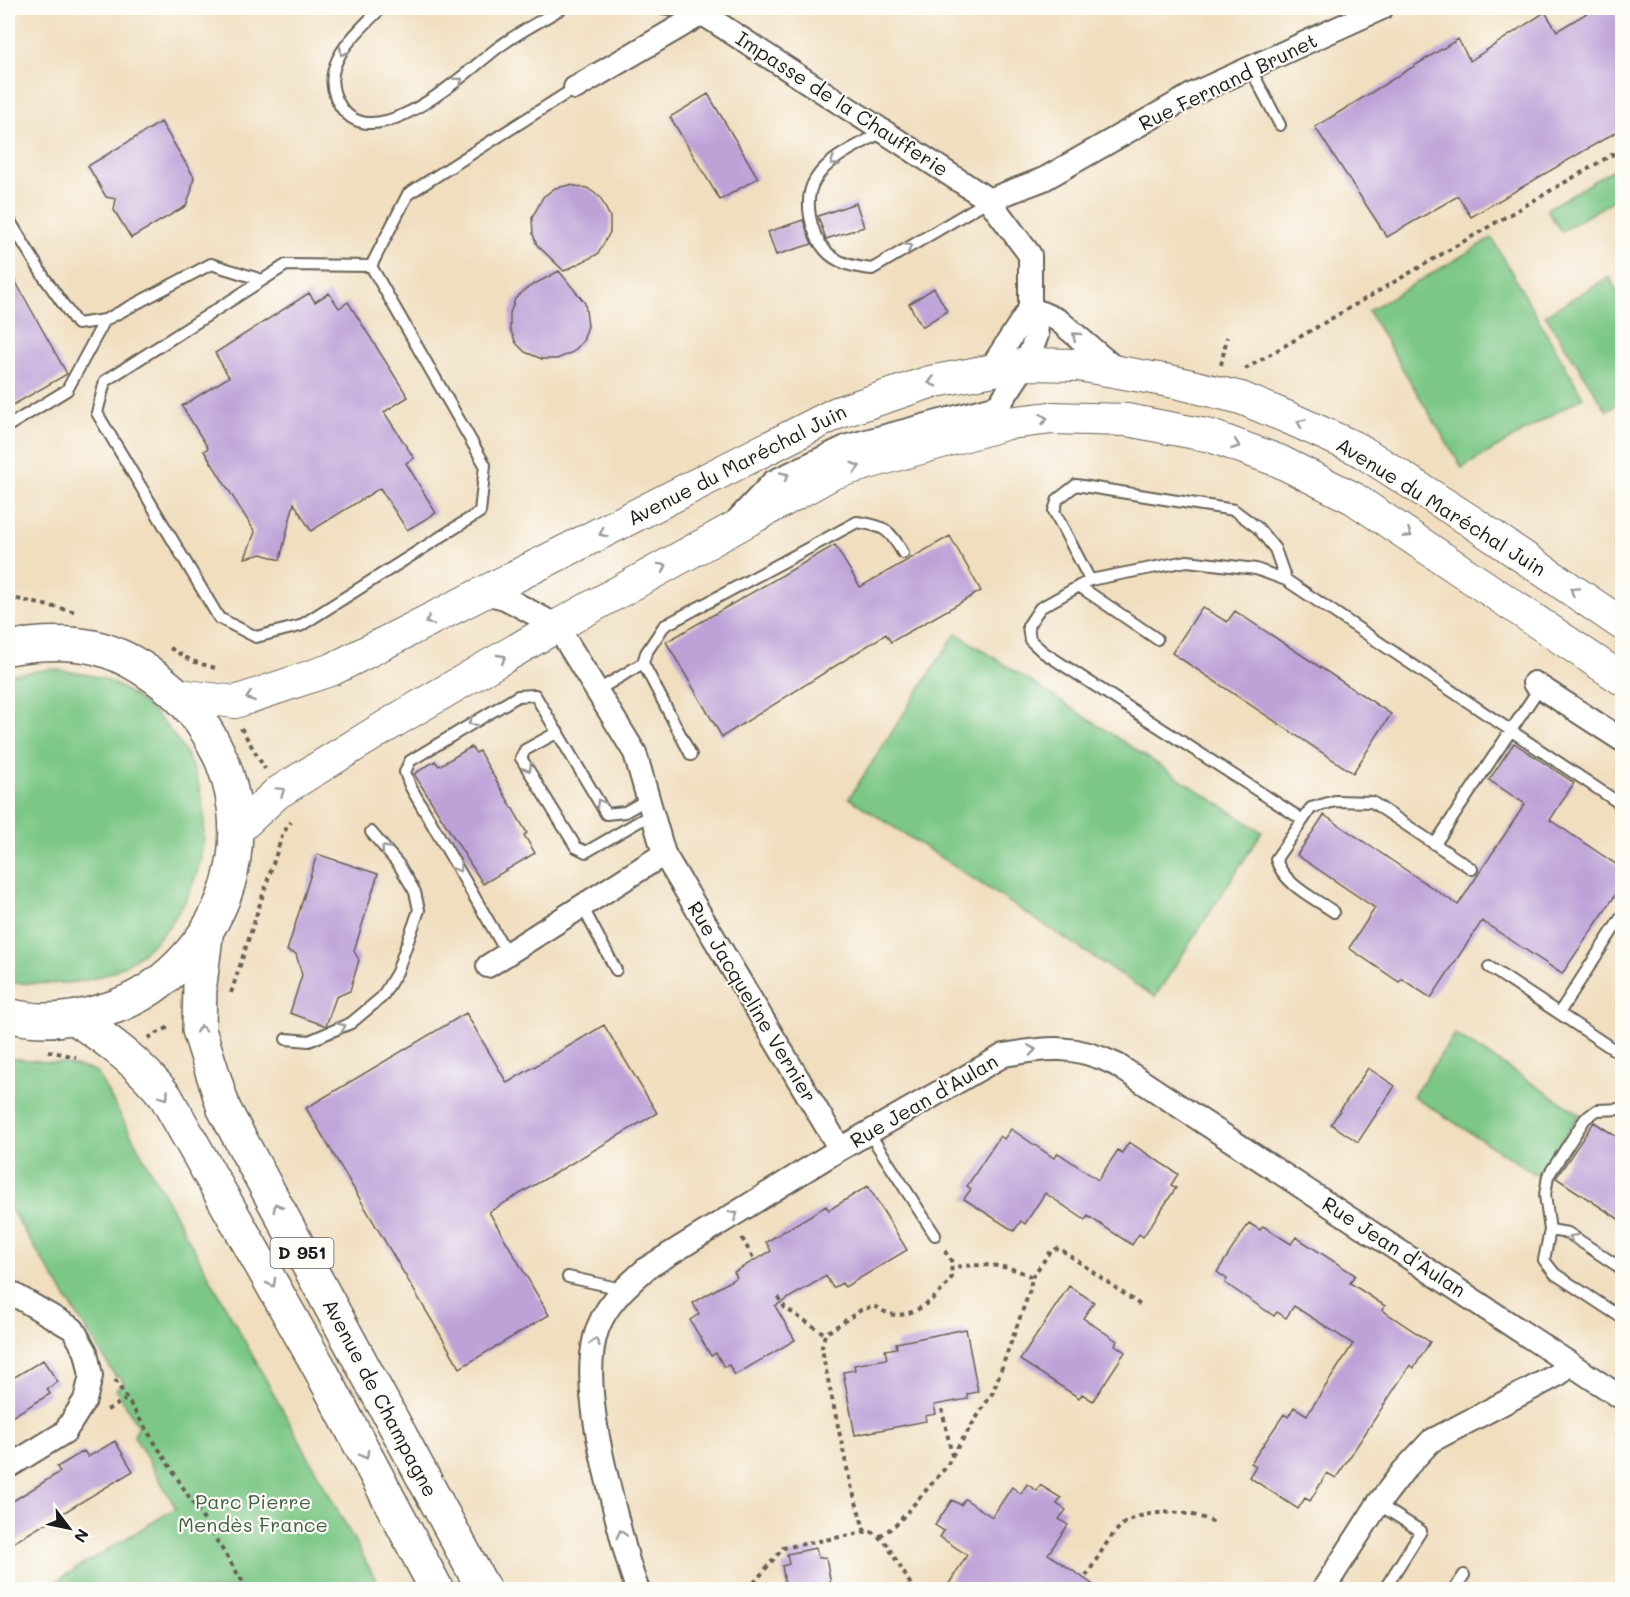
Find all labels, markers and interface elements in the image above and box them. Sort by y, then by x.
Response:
street label: Impasse de la Chaufferie [731,25,954,182]
street label: Rue Fernand Brunet [1134,27,1321,136]
one-way arrow [339,46,351,56]
one-way arrow [452,77,463,88]
one-way arrow [830,155,841,166]
one-way arrow [902,243,912,255]
one-way arrow [1072,332,1083,343]
one-way arrow [927,375,937,388]
street label: Avenue du Maréchal Juin [623,397,850,531]
one-way arrow [1040,413,1049,426]
one-way arrow [1297,419,1308,431]
street label: Avenue du Maréchal Juin [1332,431,1551,581]
one-way arrow [1230,438,1241,451]
one-way arrow [850,462,861,474]
one-way arrow [779,471,790,483]
one-way arrow [598,525,609,537]
one-way arrow [1402,527,1413,538]
one-way arrow [657,563,667,574]
one-way arrow [1570,587,1581,598]
one-way arrow [425,614,435,625]
one-way arrow [496,654,506,666]
one-way arrow [245,690,256,702]
one-way arrow [468,714,478,726]
one-way arrow [520,762,532,772]
one-way arrow [275,788,286,799]
one-way arrow [595,799,607,809]
one-way arrow [382,845,393,856]
one-way arrow [450,862,462,872]
street label: Rue Jacqueline Vernier [683,896,823,1107]
one-way arrow [335,1022,346,1034]
one-way arrow [195,1024,208,1033]
one-way arrow [1027,1045,1037,1057]
street label: Rue Jean d'Aulan [845,1047,1002,1153]
one-way arrow [158,1089,169,1100]
street label: Rue Jean d'Aulan [1318,1190,1471,1302]
one-way arrow [273,1203,284,1213]
one-way arrow [728,1210,738,1222]
one-way arrow [1569,1234,1579,1245]
road number: D 951 [270,1238,334,1268]
one-way arrow [265,1277,276,1288]
street label: Avenue de Champagne [318,1294,444,1501]
one-way arrow [588,1337,601,1347]
one-way arrow [358,1448,369,1459]
park label: Parc Pierre Mendès France [178,1488,328,1537]
north arrow [39,1498,99,1558]
text: N [70,1525,94,1547]
one-way arrow [616,1529,628,1540]

